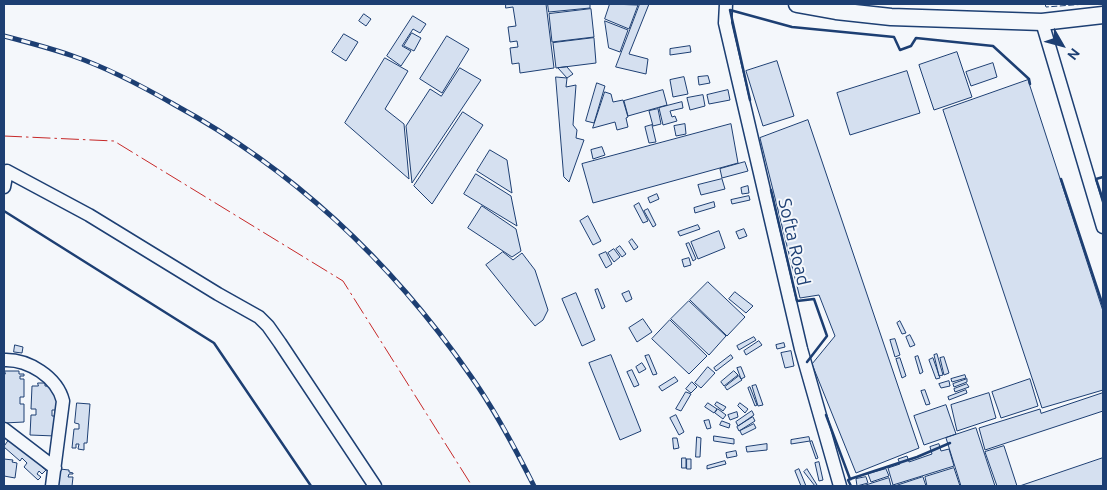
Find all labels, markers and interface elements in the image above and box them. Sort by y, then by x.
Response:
north arrow [1037,20,1087,70]
text: N [1064,45,1083,63]
street label: Softa Road [773,196,815,288]

